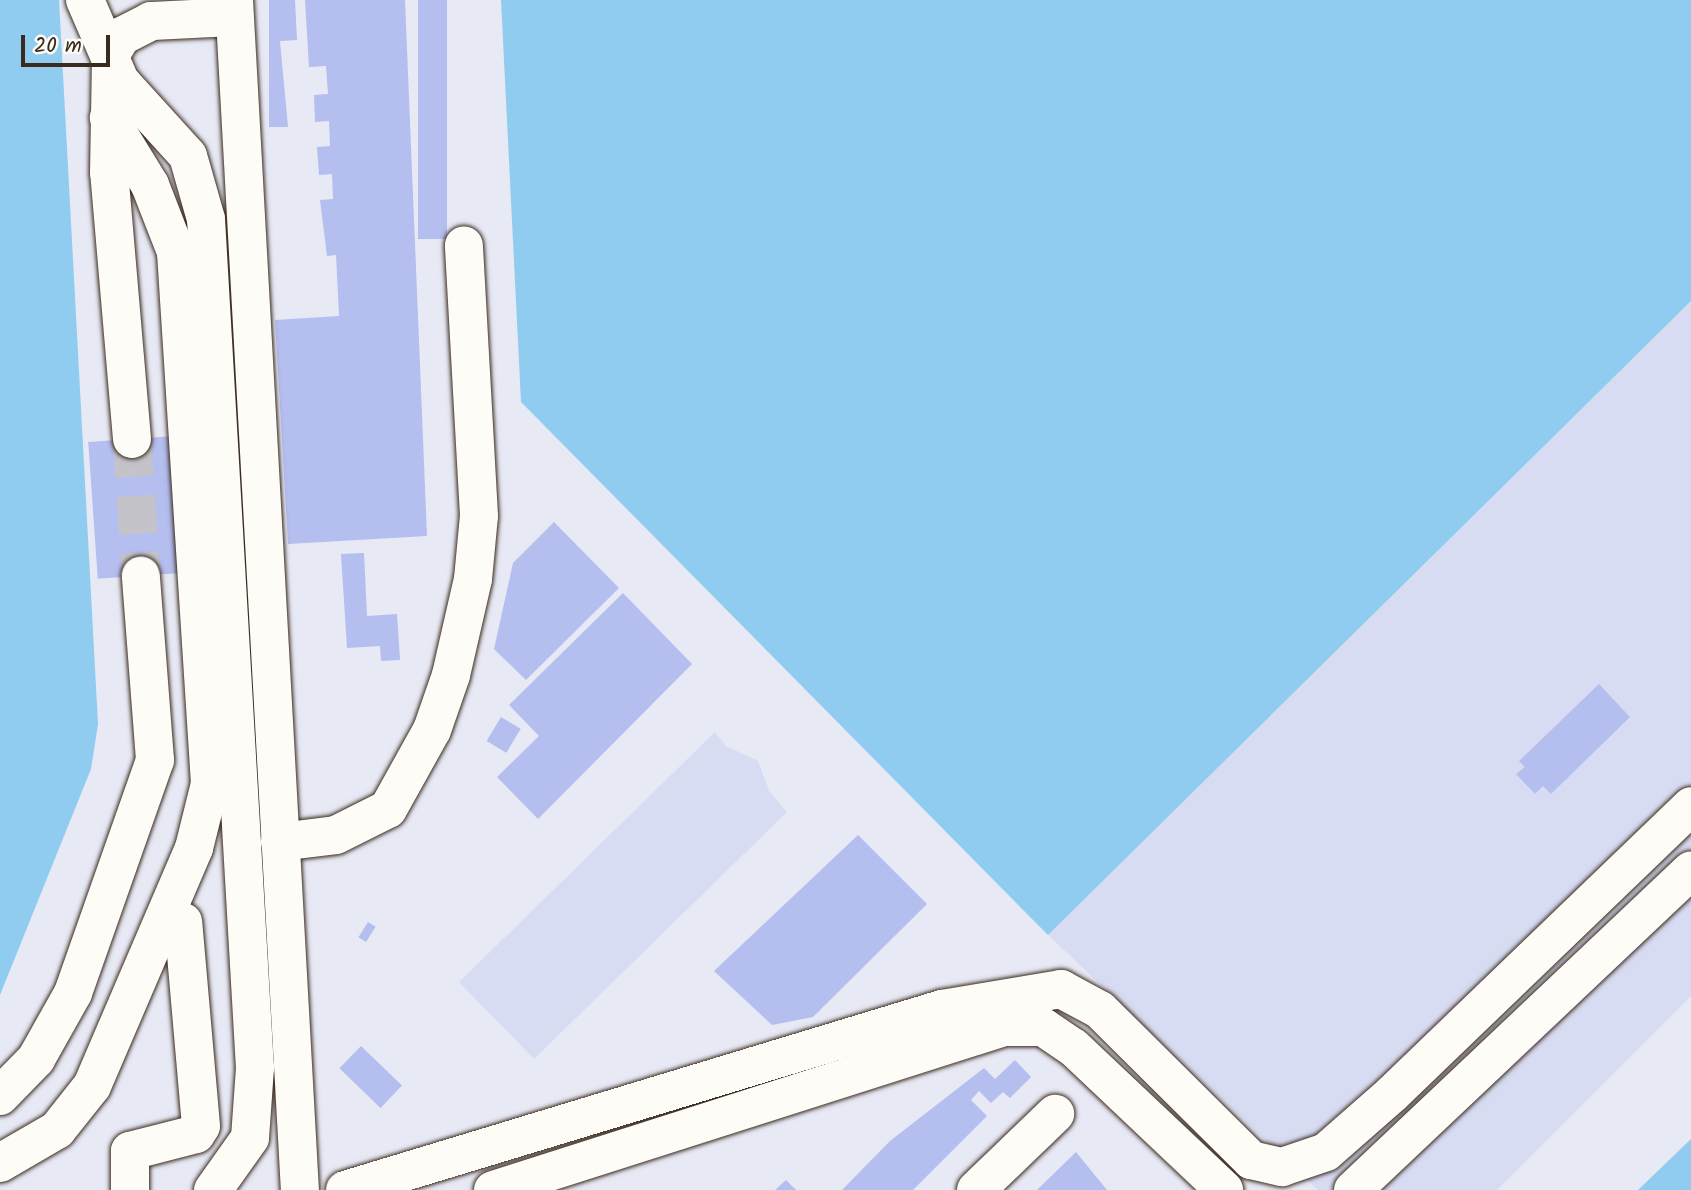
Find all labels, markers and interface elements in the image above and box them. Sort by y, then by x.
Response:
scale bar [24,21,114,65]
text: 20 m [34,30,82,63]

